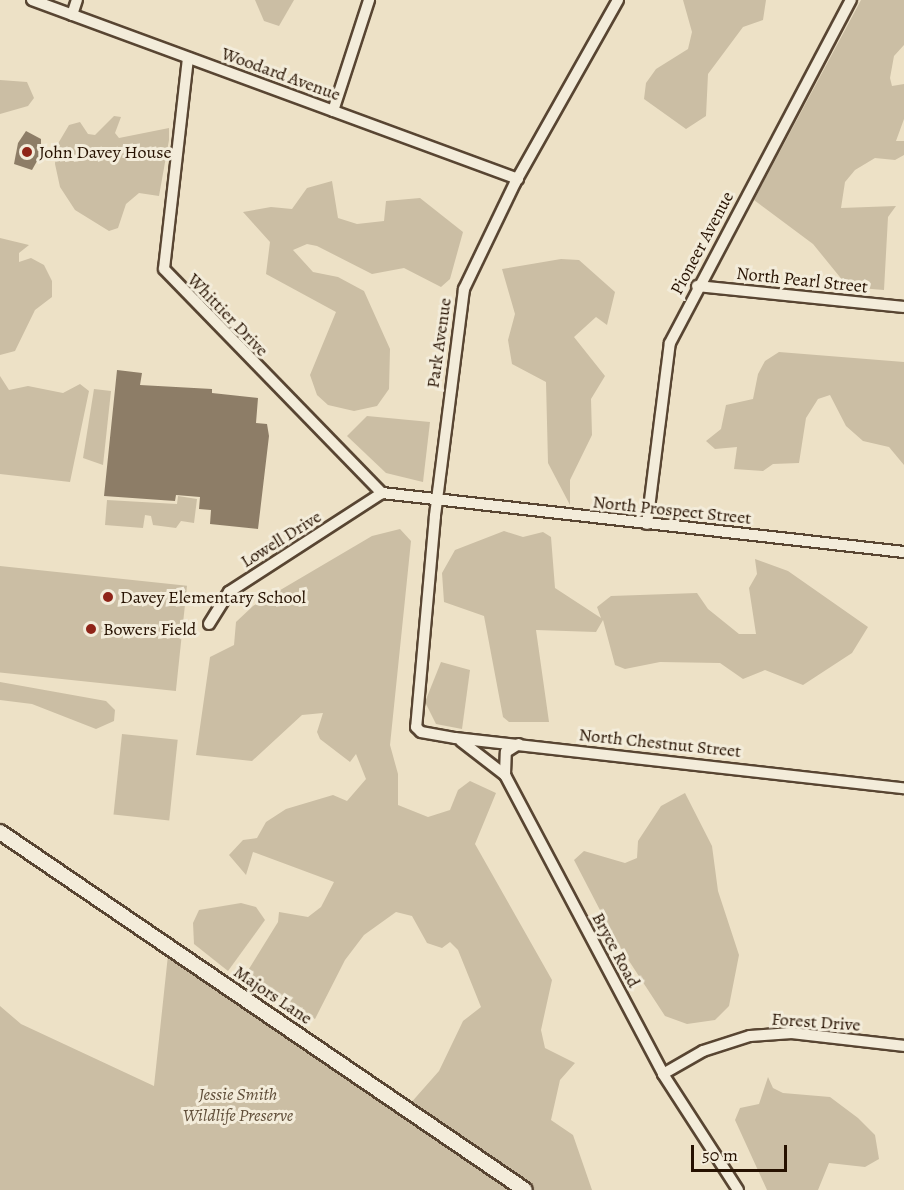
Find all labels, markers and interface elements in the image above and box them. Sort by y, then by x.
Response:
street label: Woodard Avenue [219,42,343,106]
place label: John Davey House [39,141,171,163]
marker: John Davey House [20,145,34,159]
street label: Pioneer Avenue [666,188,738,298]
street label: North Pearl Street [735,262,869,298]
street label: Whittier Drive [183,269,273,361]
street label: Park Avenue [422,296,456,390]
street label: North Prospect Street [592,491,752,529]
street label: Lowell Drive [237,506,325,572]
place label: Davey Elementary School [120,586,306,608]
marker: Davey Elementary School [101,590,115,604]
place label: Bowers Field [103,618,196,640]
marker: Bowers Field [84,622,98,636]
street label: North Chestnut Street [578,724,742,762]
street label: Bryce Road [587,909,645,991]
street label: Majors Lane [230,961,316,1029]
street label: Forest Drive [771,1008,861,1036]
park label: Jessie Smith Wildlife Preserve [183,1084,293,1126]
scale bar [694,1133,790,1171]
text: 50 m [702,1143,738,1167]

